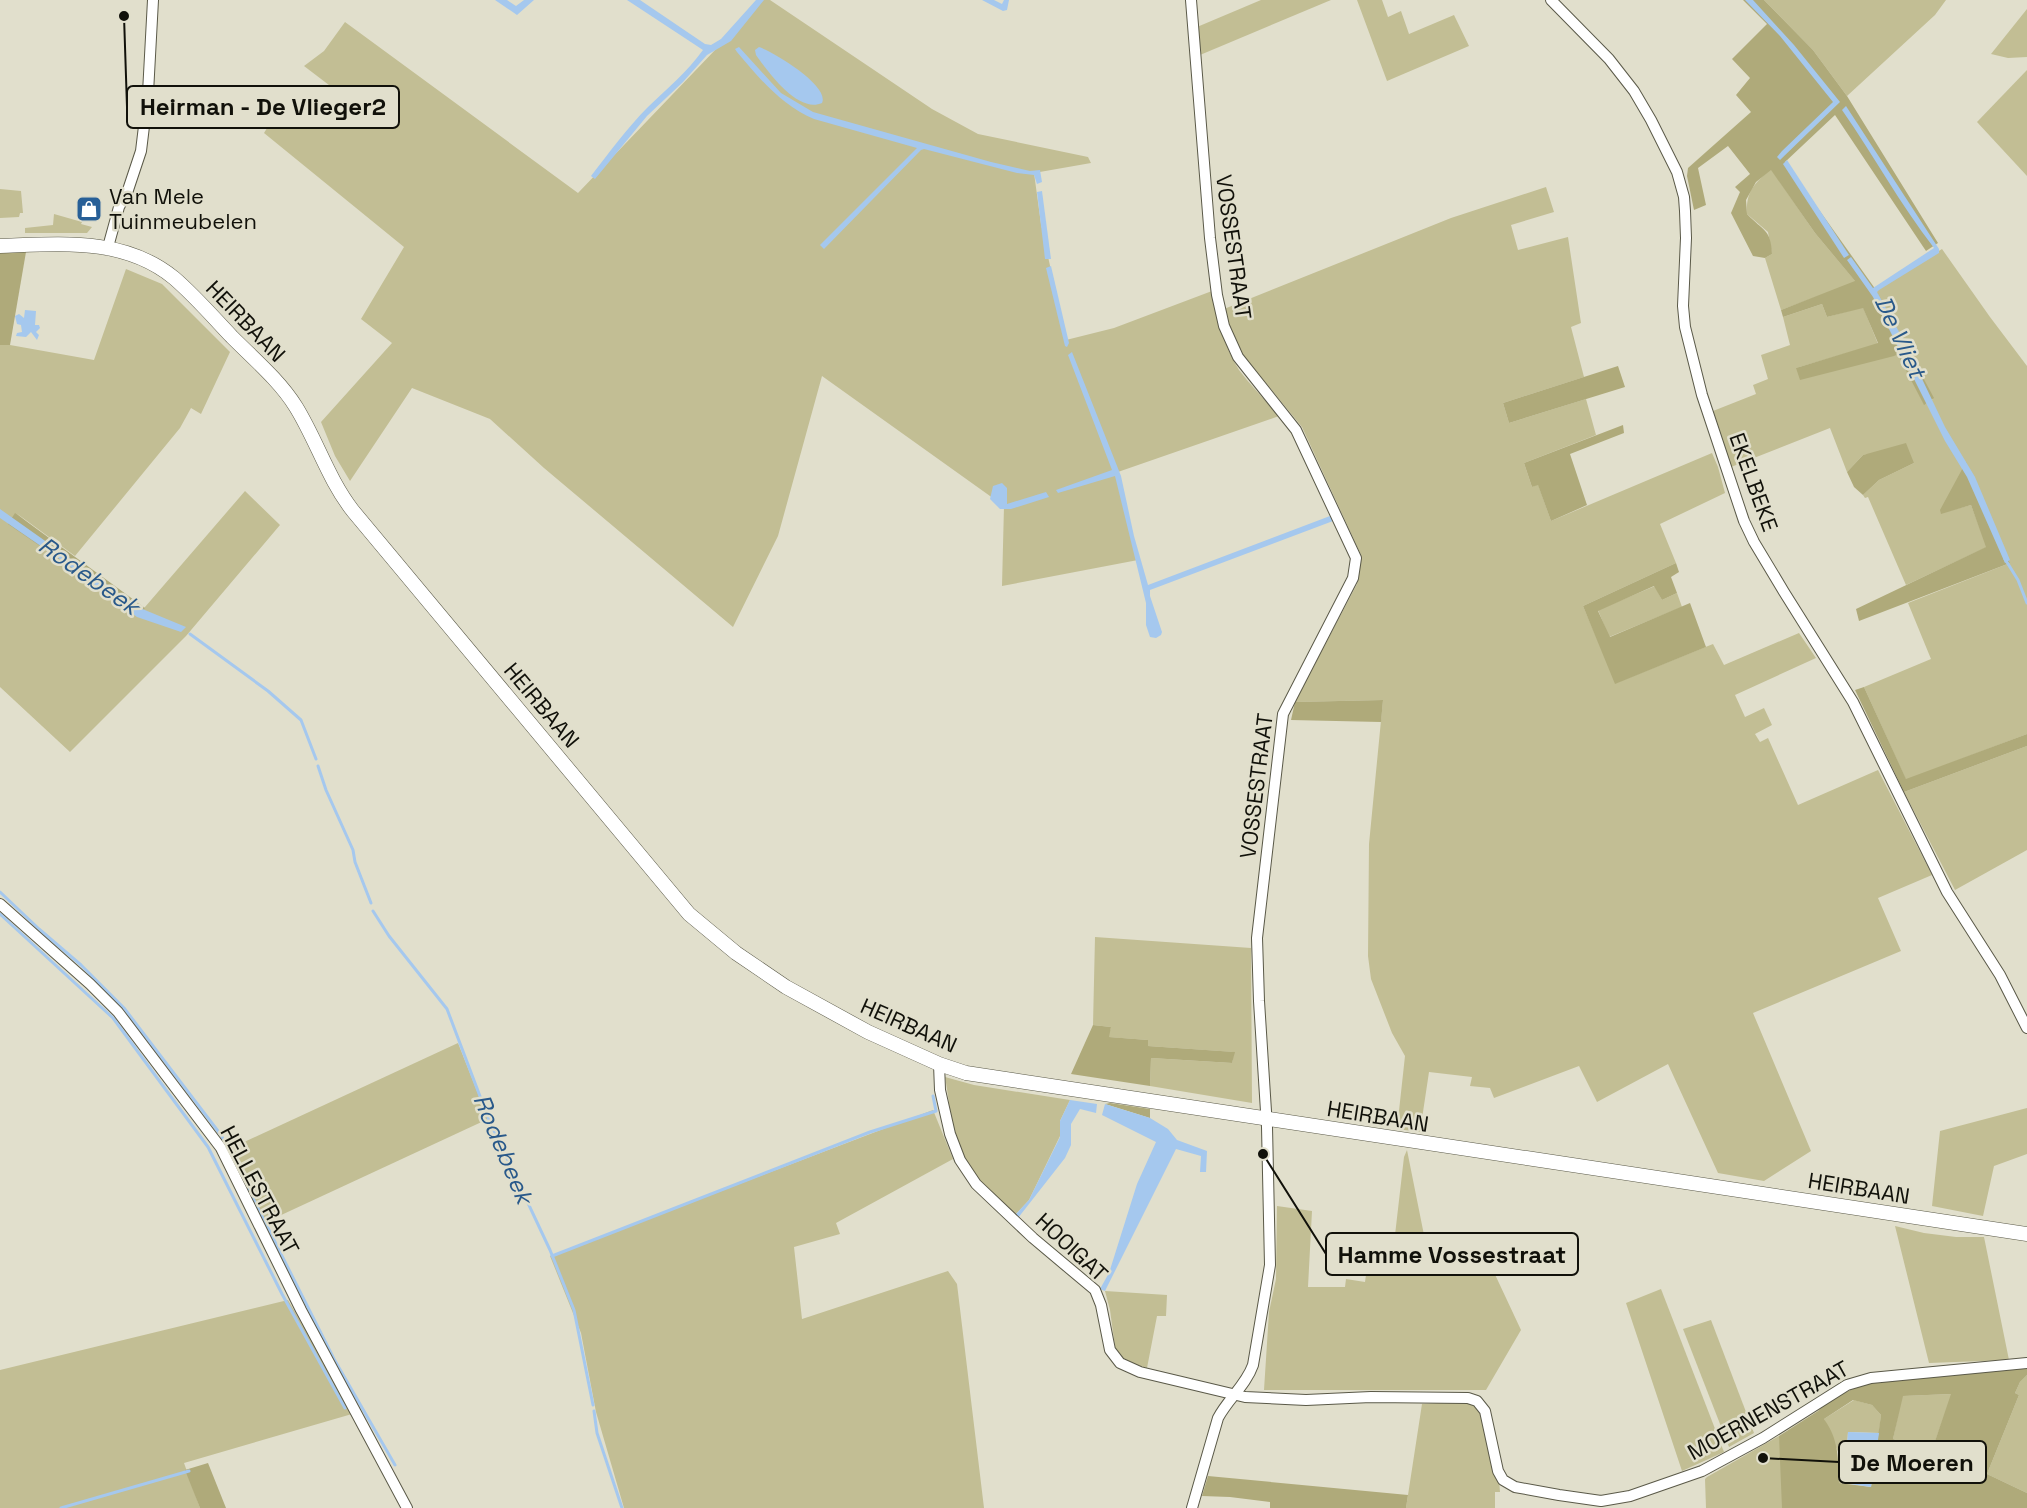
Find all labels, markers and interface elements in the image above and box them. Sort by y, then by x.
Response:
callout: Heirman - De Vlieger2 [127,86,399,128]
text: Heirman - De Vlieger2 [140,91,386,122]
street label: VOSSESTRAAT [1210,173,1258,321]
place label: Van Mele Tuinmeubelen [109,182,257,235]
shop icon: Van Mele Tuinmeubelen [74,194,104,224]
street label: HEIRBAAN [200,274,292,368]
water label: De Vliet [1868,291,1934,385]
street label: EKELBEKE [1723,429,1785,535]
water label: Rodebeek [33,530,148,623]
street label: HEIRBAAN [498,657,586,753]
street label: VOSSESTRAAT [1233,712,1279,860]
street label: HEIRBAAN [856,991,962,1059]
water label: Rodebeek [466,1089,542,1211]
street label: HEIRBAAN [1325,1094,1431,1138]
street label: HELLESTRAAT [214,1121,306,1259]
street label: HEIRBAAN [1806,1166,1912,1210]
street label: HOOIGAT [1030,1206,1114,1288]
callout: Hamme Vossestraat [1326,1233,1578,1275]
text: Hamme Vossestraat [1338,1239,1566,1270]
street label: MOERNENSTRAAT [1682,1354,1854,1466]
callout: De Moeren [1839,1441,1986,1483]
text: De Moeren [1850,1447,1974,1478]

